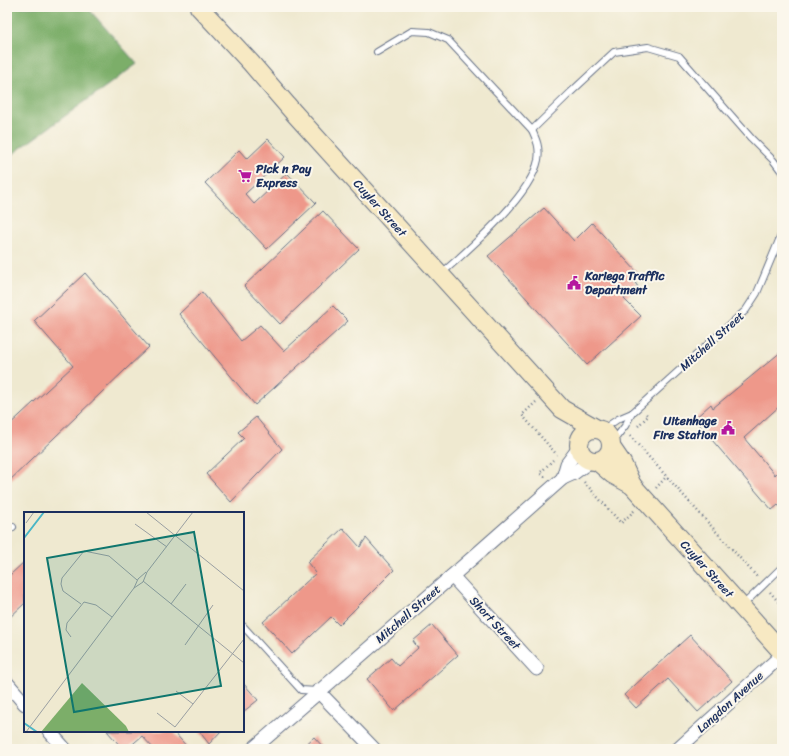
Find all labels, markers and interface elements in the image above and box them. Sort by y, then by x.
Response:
place label: Pick n Pay Express [256,158,312,194]
supermarket icon: Pick n Pay Express [237,168,253,184]
street label: Cuyler Street [348,174,413,243]
place label: Kariega Traffic Department [584,265,665,301]
public building icon: Kariega Traffic Department [566,275,582,291]
street label: Mitchell Street [674,306,750,376]
place label: Uitenhage Fire Station [652,410,718,446]
public building icon: Uitenhage Fire Station [720,420,736,436]
inset map [24,512,244,732]
street label: Cuyler Street [675,535,740,604]
street label: Mitchell Street [370,579,446,649]
street label: Short Street [464,591,527,656]
street label: Langdon Avenue [691,666,769,738]

